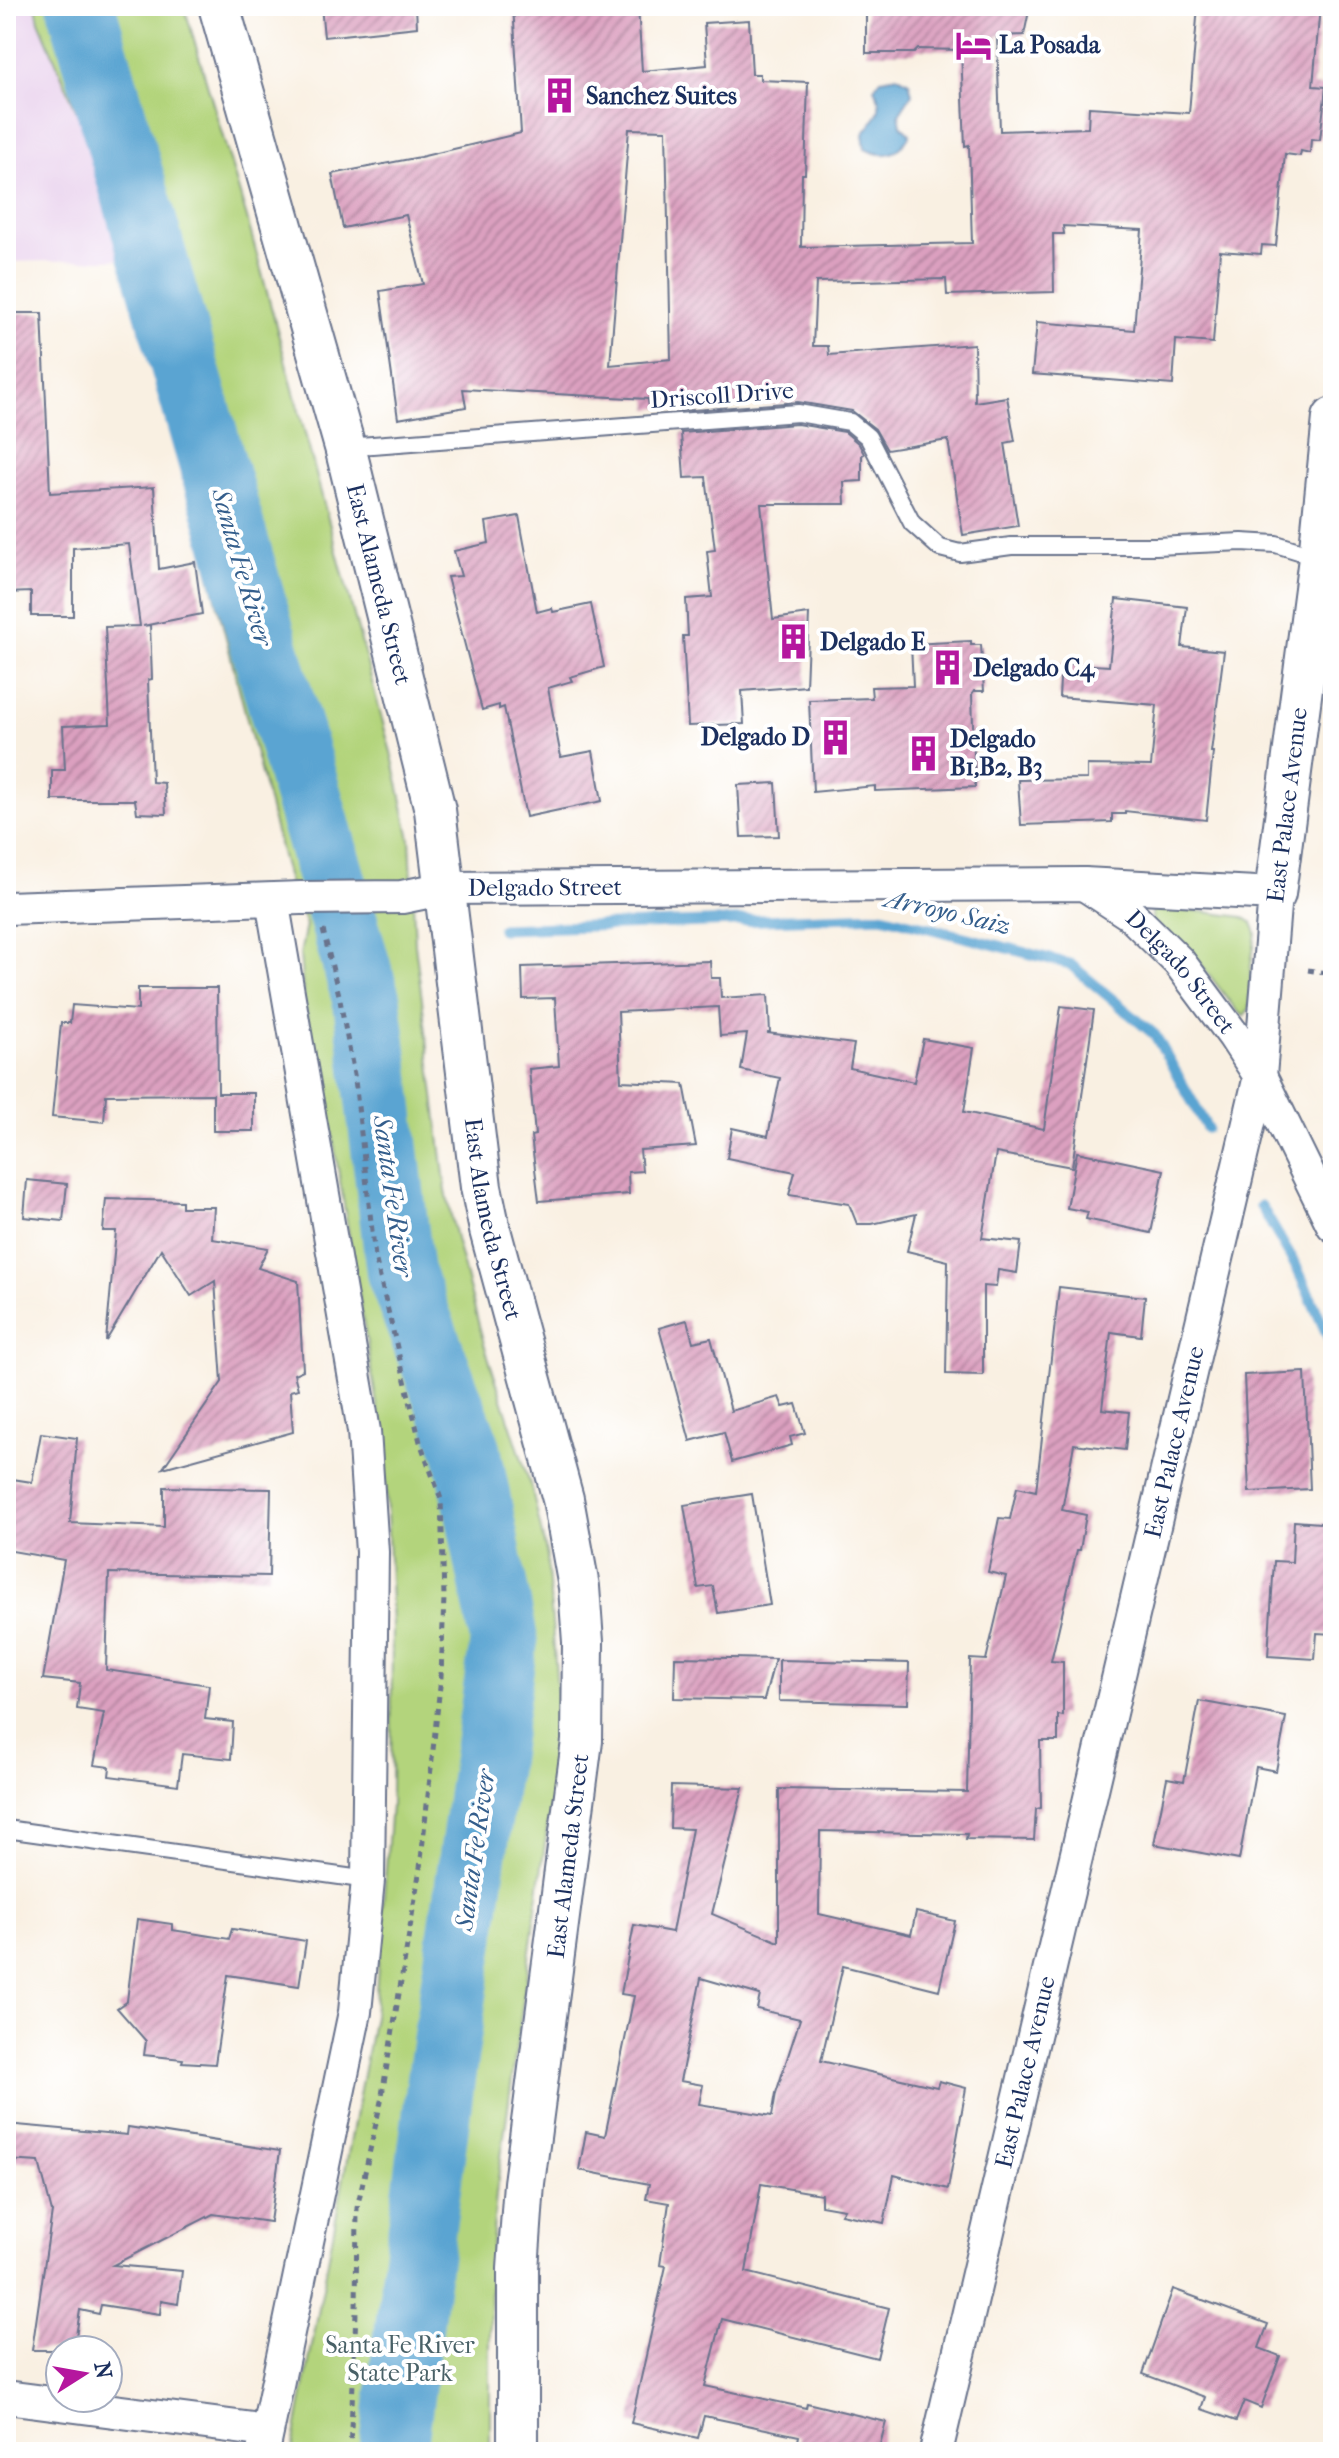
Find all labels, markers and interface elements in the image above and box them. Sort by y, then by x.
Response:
hotel icon: La Posada [954,26,992,64]
place label: La Posada [999,31,1101,59]
building icon: Sanchez Suites [541,77,579,115]
place label: Sanchez Suites [586,82,737,110]
street label: Driscoll Drive [649,376,795,414]
street label: East Alameda Street [341,481,418,688]
water label: Santa Fe River [204,484,280,652]
building icon: Delgado E [775,623,813,661]
place label: Delgado E [820,628,926,656]
building icon: Delgado C4 [928,649,966,687]
place label: Delgado C4 [973,654,1096,683]
street label: East Palace Avenue [1261,706,1313,904]
building icon: Delgado D [817,718,855,756]
place label: Delgado D [701,723,810,751]
place label: Delgado B1,B2, B3 [950,725,1043,781]
building icon: Delgado B1,B2, B3 [905,734,943,772]
street label: Delgado Street [468,873,623,902]
water label: Arroyo Saiz [879,882,1014,941]
street label: Delgado Street [1120,904,1242,1039]
water label: Santa Fe River [366,1113,420,1281]
street label: East Alameda Street [459,1116,528,1324]
street label: East Palace Avenue [1138,1343,1210,1541]
street label: East Alameda Street [542,1752,595,1960]
water label: Santa Fe River [448,1765,502,1933]
street label: East Palace Avenue [989,1973,1061,2171]
park label: Santa Fe River State Park [325,2331,476,2387]
north arrow [44,2334,124,2414]
text: N [88,2360,117,2381]

